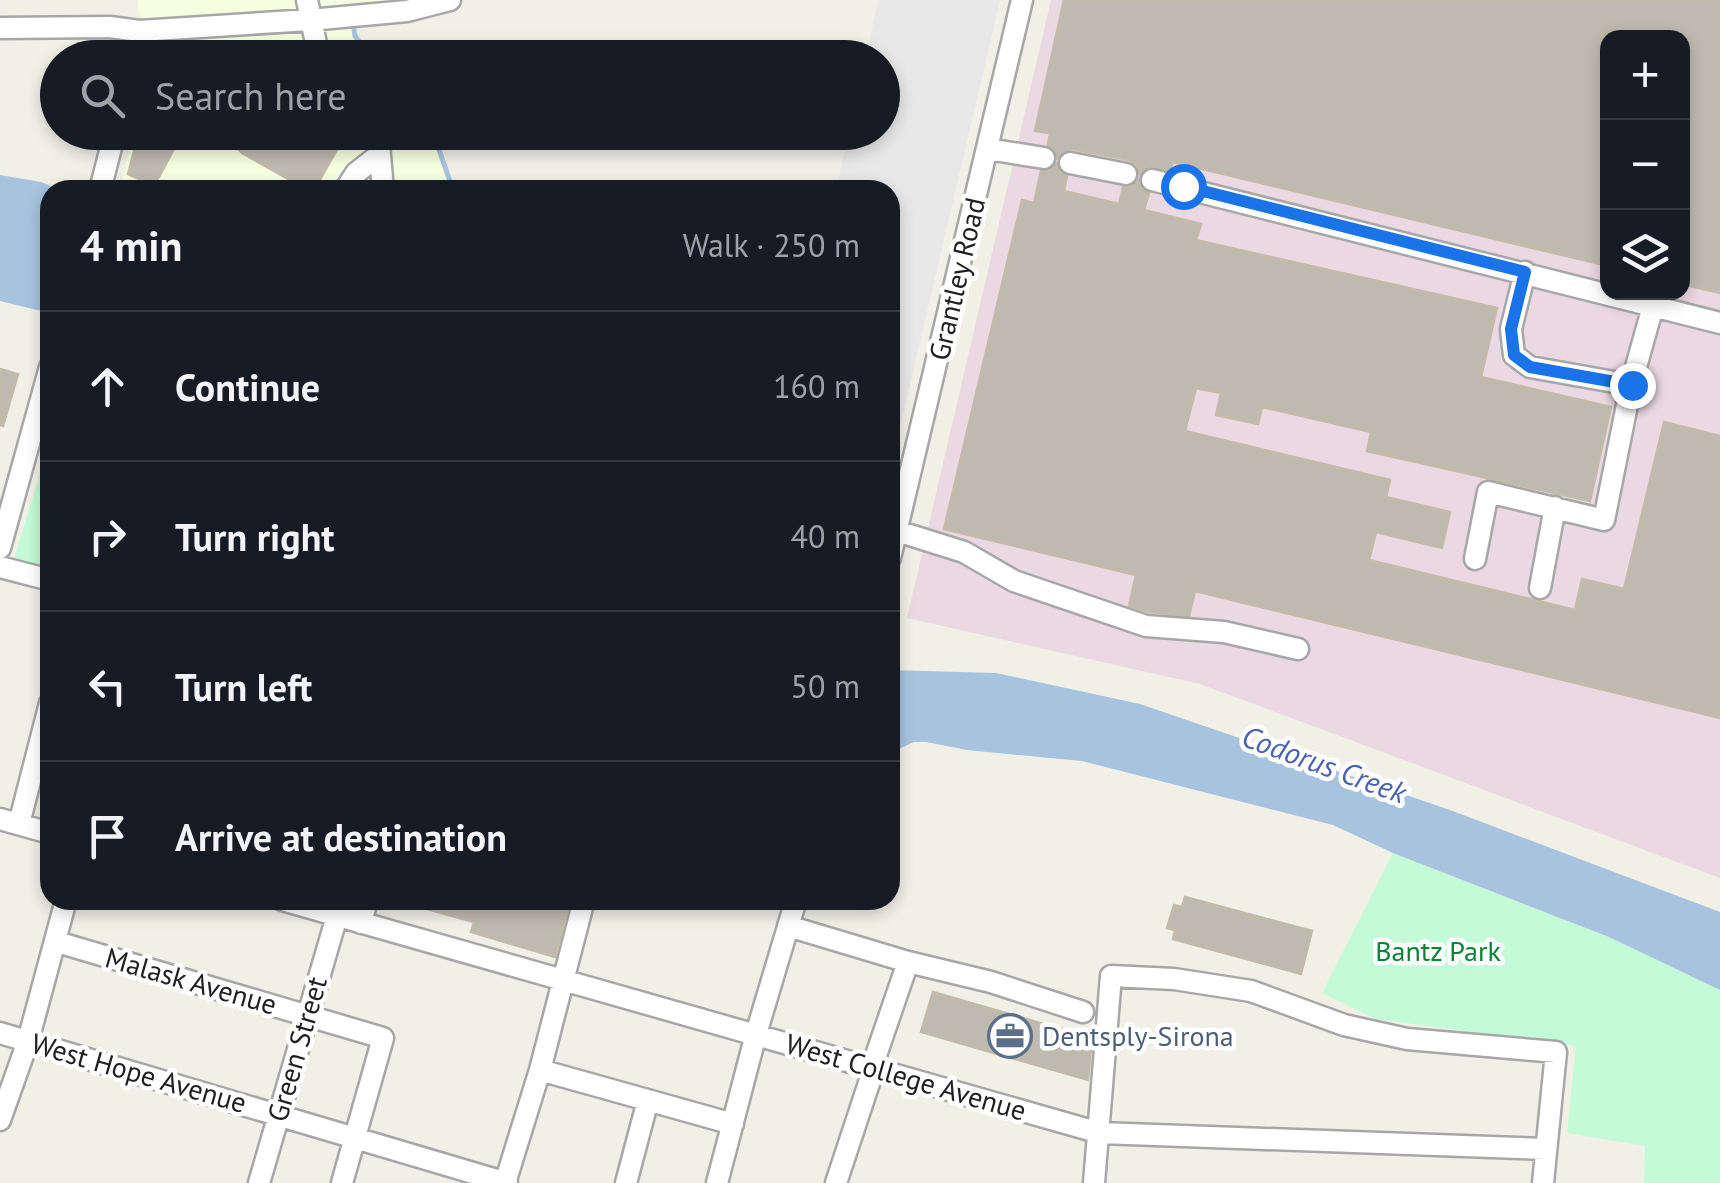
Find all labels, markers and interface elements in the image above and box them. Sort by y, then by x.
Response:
map controls [1600,30,1690,300]
button: + [1600,30,1690,120]
search box [40,40,900,150]
icon: search [75,68,130,123]
text: Search here [155,71,347,120]
button: − [1600,120,1690,210]
route start [1161,164,1207,210]
street label: Grantley Road [920,194,993,364]
button: layers [1600,210,1690,300]
text: 4 min [80,218,182,273]
text: Walk · 250 m [683,224,860,266]
icon: ahead [80,359,135,414]
text: Continue [175,362,320,411]
route end [1610,363,1656,409]
text: 160 m [773,365,860,407]
icon: right [80,509,135,564]
text: Turn right [175,512,335,561]
text: 40 m [791,515,860,557]
icon: left [80,659,135,714]
text: Turn left [175,662,312,711]
text: 50 m [791,665,860,707]
water label: Codorus Creek [1237,716,1413,812]
icon: arrive [80,809,135,864]
text: Arrive at destination [175,812,507,861]
park label: Bantz Park [1375,932,1501,969]
street label: Malask Avenue [101,938,281,1023]
street label: Green Street [258,972,335,1126]
office icon: Dentsply-Sirona [987,1013,1033,1059]
place label: Dentsply-Sirona [1042,1017,1234,1054]
street label: West Hope Avenue [27,1024,251,1121]
street label: West College Avenue [782,1024,1031,1129]

